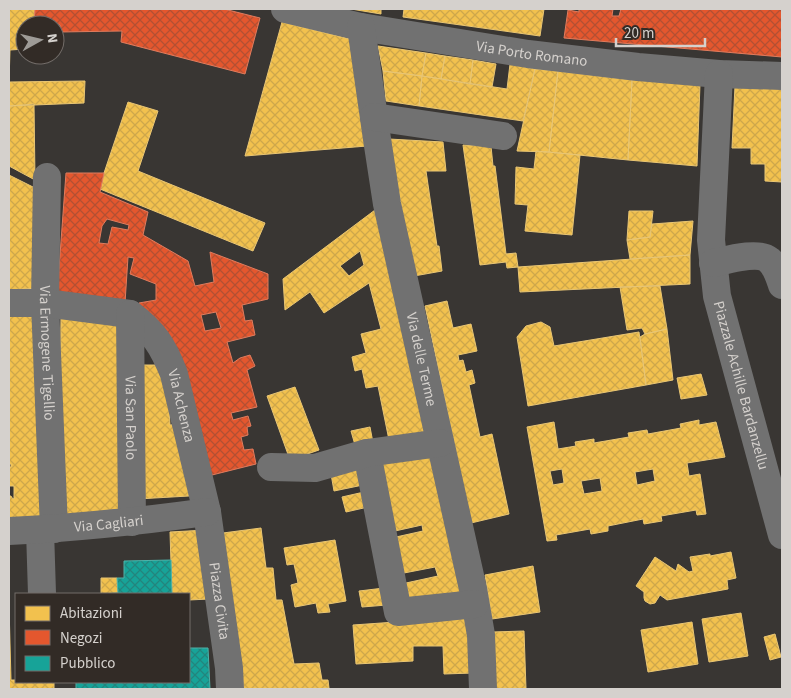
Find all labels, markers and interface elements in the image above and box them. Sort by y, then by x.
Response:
north arrow [15,15,65,65]
scale bar [616,15,705,47]
text: 20 m [624,23,654,44]
text: N [41,32,62,44]
street label: Via Porto Romano [474,36,589,72]
street label: Via Ermogene Tigellio [34,285,60,421]
street label: Piazzale Achille Bardanzellu [708,299,774,472]
street label: Via delle Terme [401,310,442,408]
street label: Via Achenza [162,366,200,445]
street label: Via San Paolo [120,376,141,460]
street label: Via Cagliari [73,510,145,538]
street label: Piazza Civita [203,561,235,641]
legend [15,593,190,683]
text: Abitazioni [60,603,123,624]
text: Negozi [60,628,102,649]
text: Pubblico [60,653,115,674]

